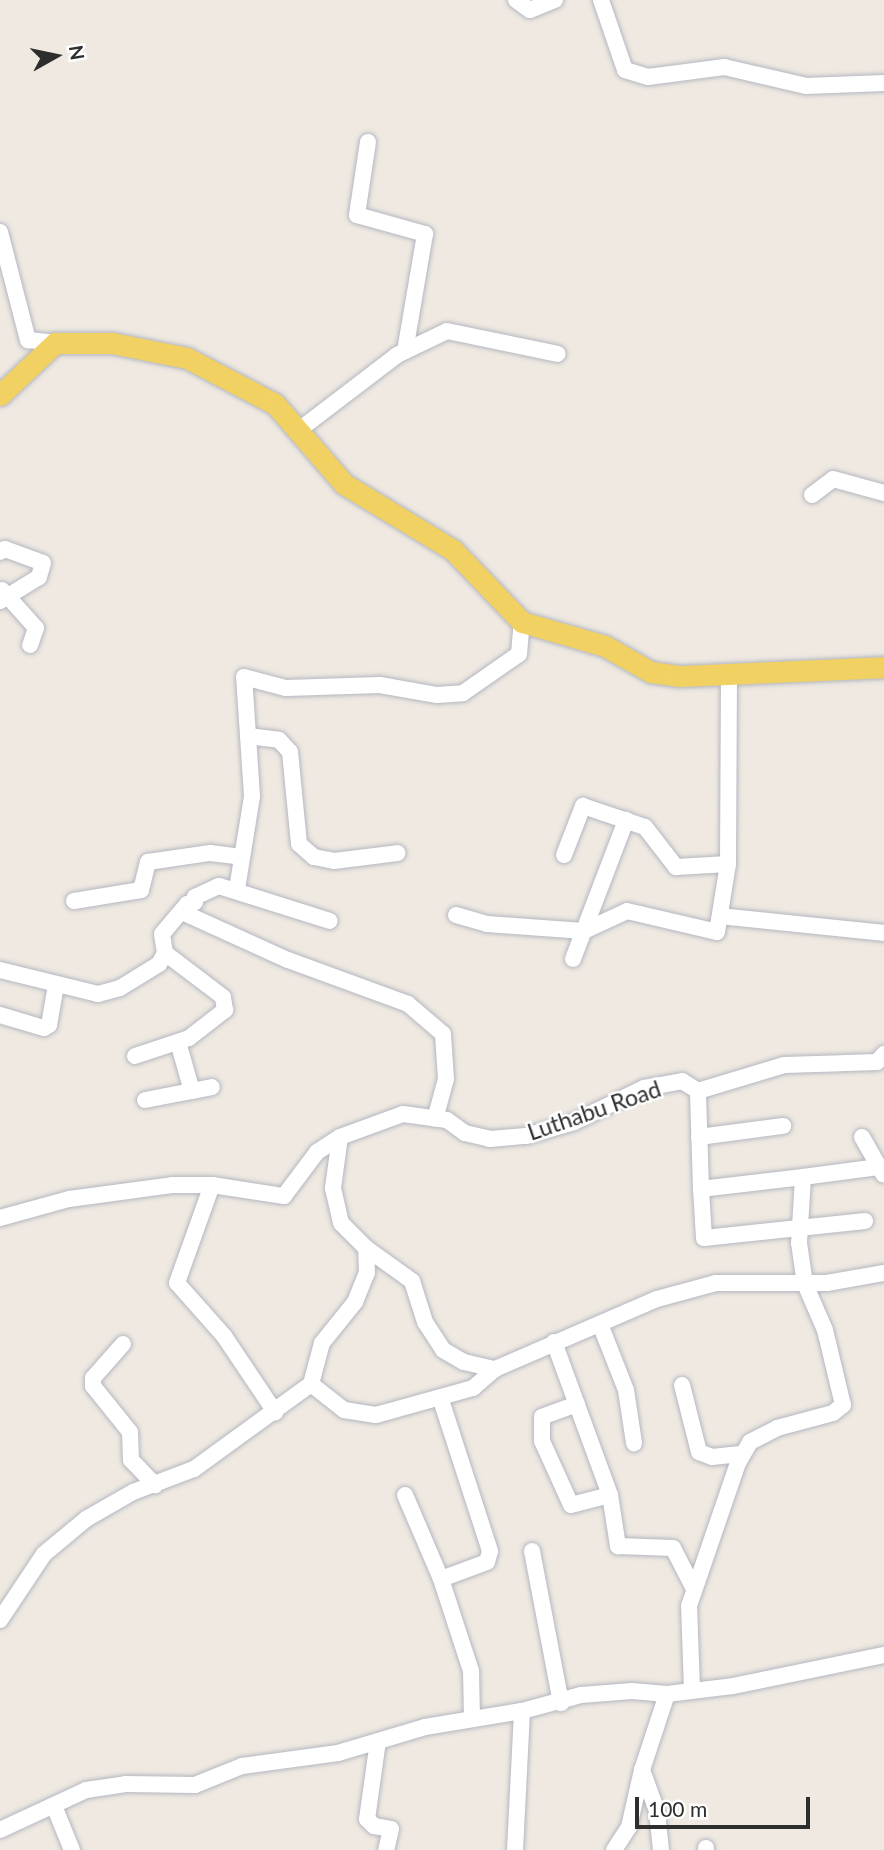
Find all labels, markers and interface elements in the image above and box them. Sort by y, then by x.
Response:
north arrow [21,21,91,91]
text: N [65,44,90,62]
street label: Luthabu Road [524,1074,664,1146]
scale bar [639,1784,814,1828]
text: 100 m [648,1796,707,1821]

